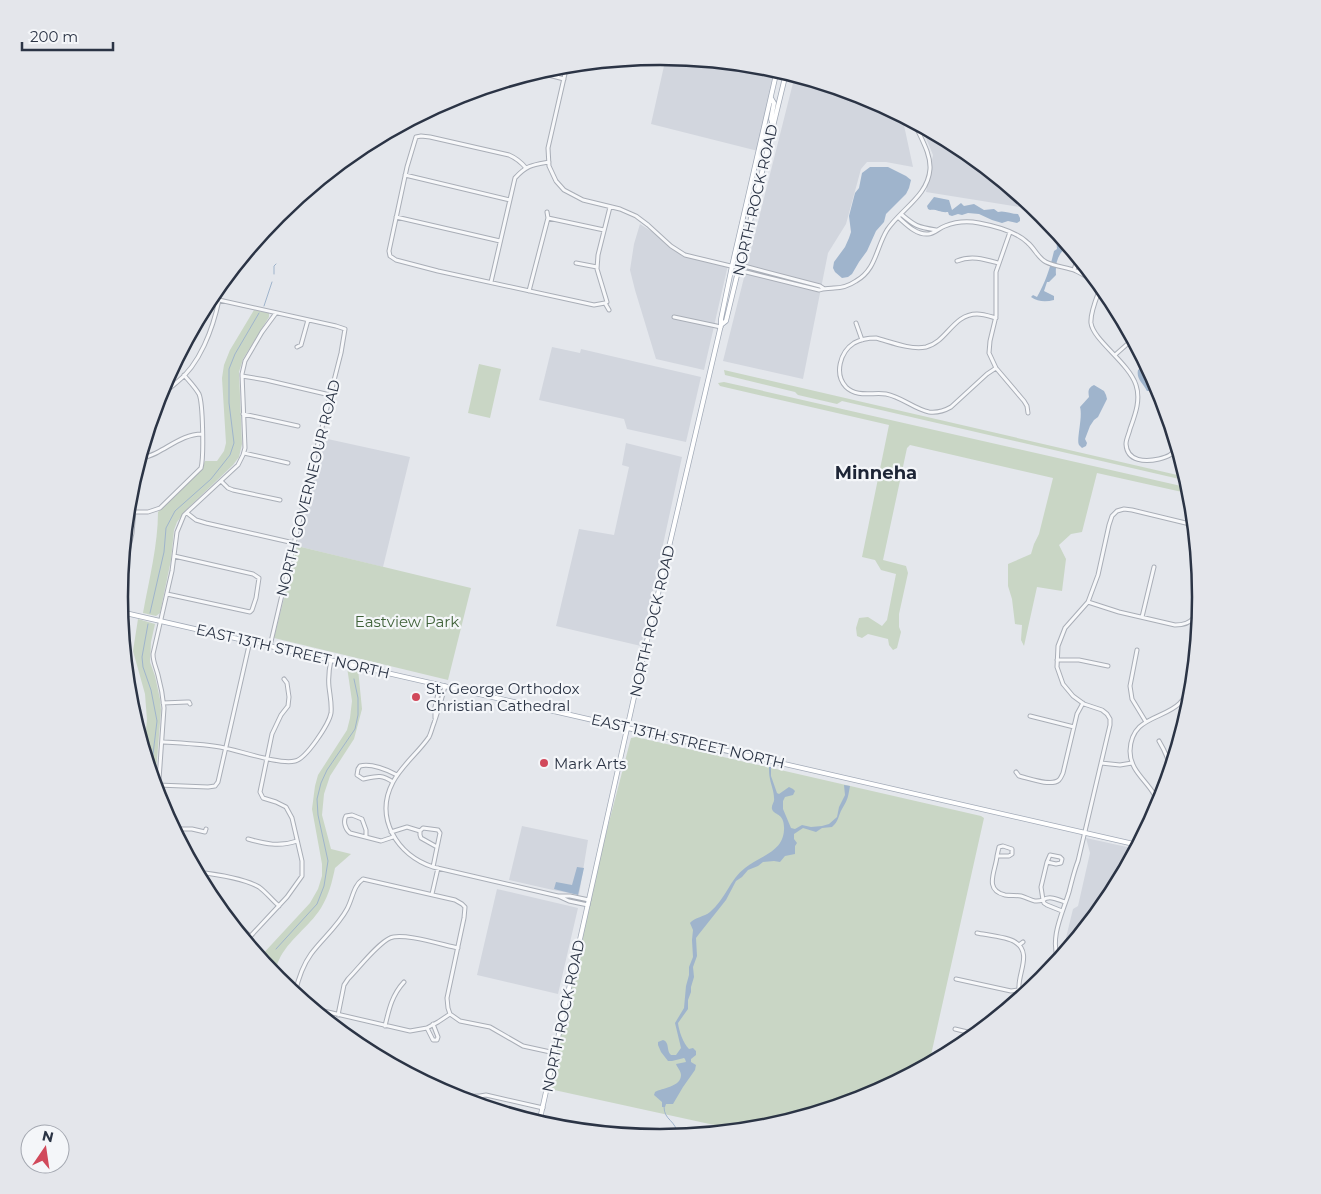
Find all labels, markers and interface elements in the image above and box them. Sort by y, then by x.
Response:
scale bar [22,20,114,52]
text: 200 m [30,27,78,46]
street label: NORTH ROCK ROAD [728,122,782,278]
street label: NORTH GOVERNEOUR ROAD [272,377,344,599]
district label: Minneha [835,462,917,484]
street label: NORTH ROCK ROAD [625,543,679,699]
park label: Eastview Park [355,612,459,631]
street label: EAST 13TH STREET NORTH [194,619,392,683]
place label: St. George Orthodox Christian Cathedral [426,679,580,715]
marker: St. George Orthodox Christian Cathedral [410,691,422,703]
street label: EAST 13TH STREET NORTH [589,709,787,773]
place label: Mark Arts [554,754,626,773]
marker: Mark Arts [538,757,550,769]
street label: NORTH ROCK ROAD [538,938,588,1094]
north arrow [20,1124,70,1174]
text: N [40,1126,55,1146]

